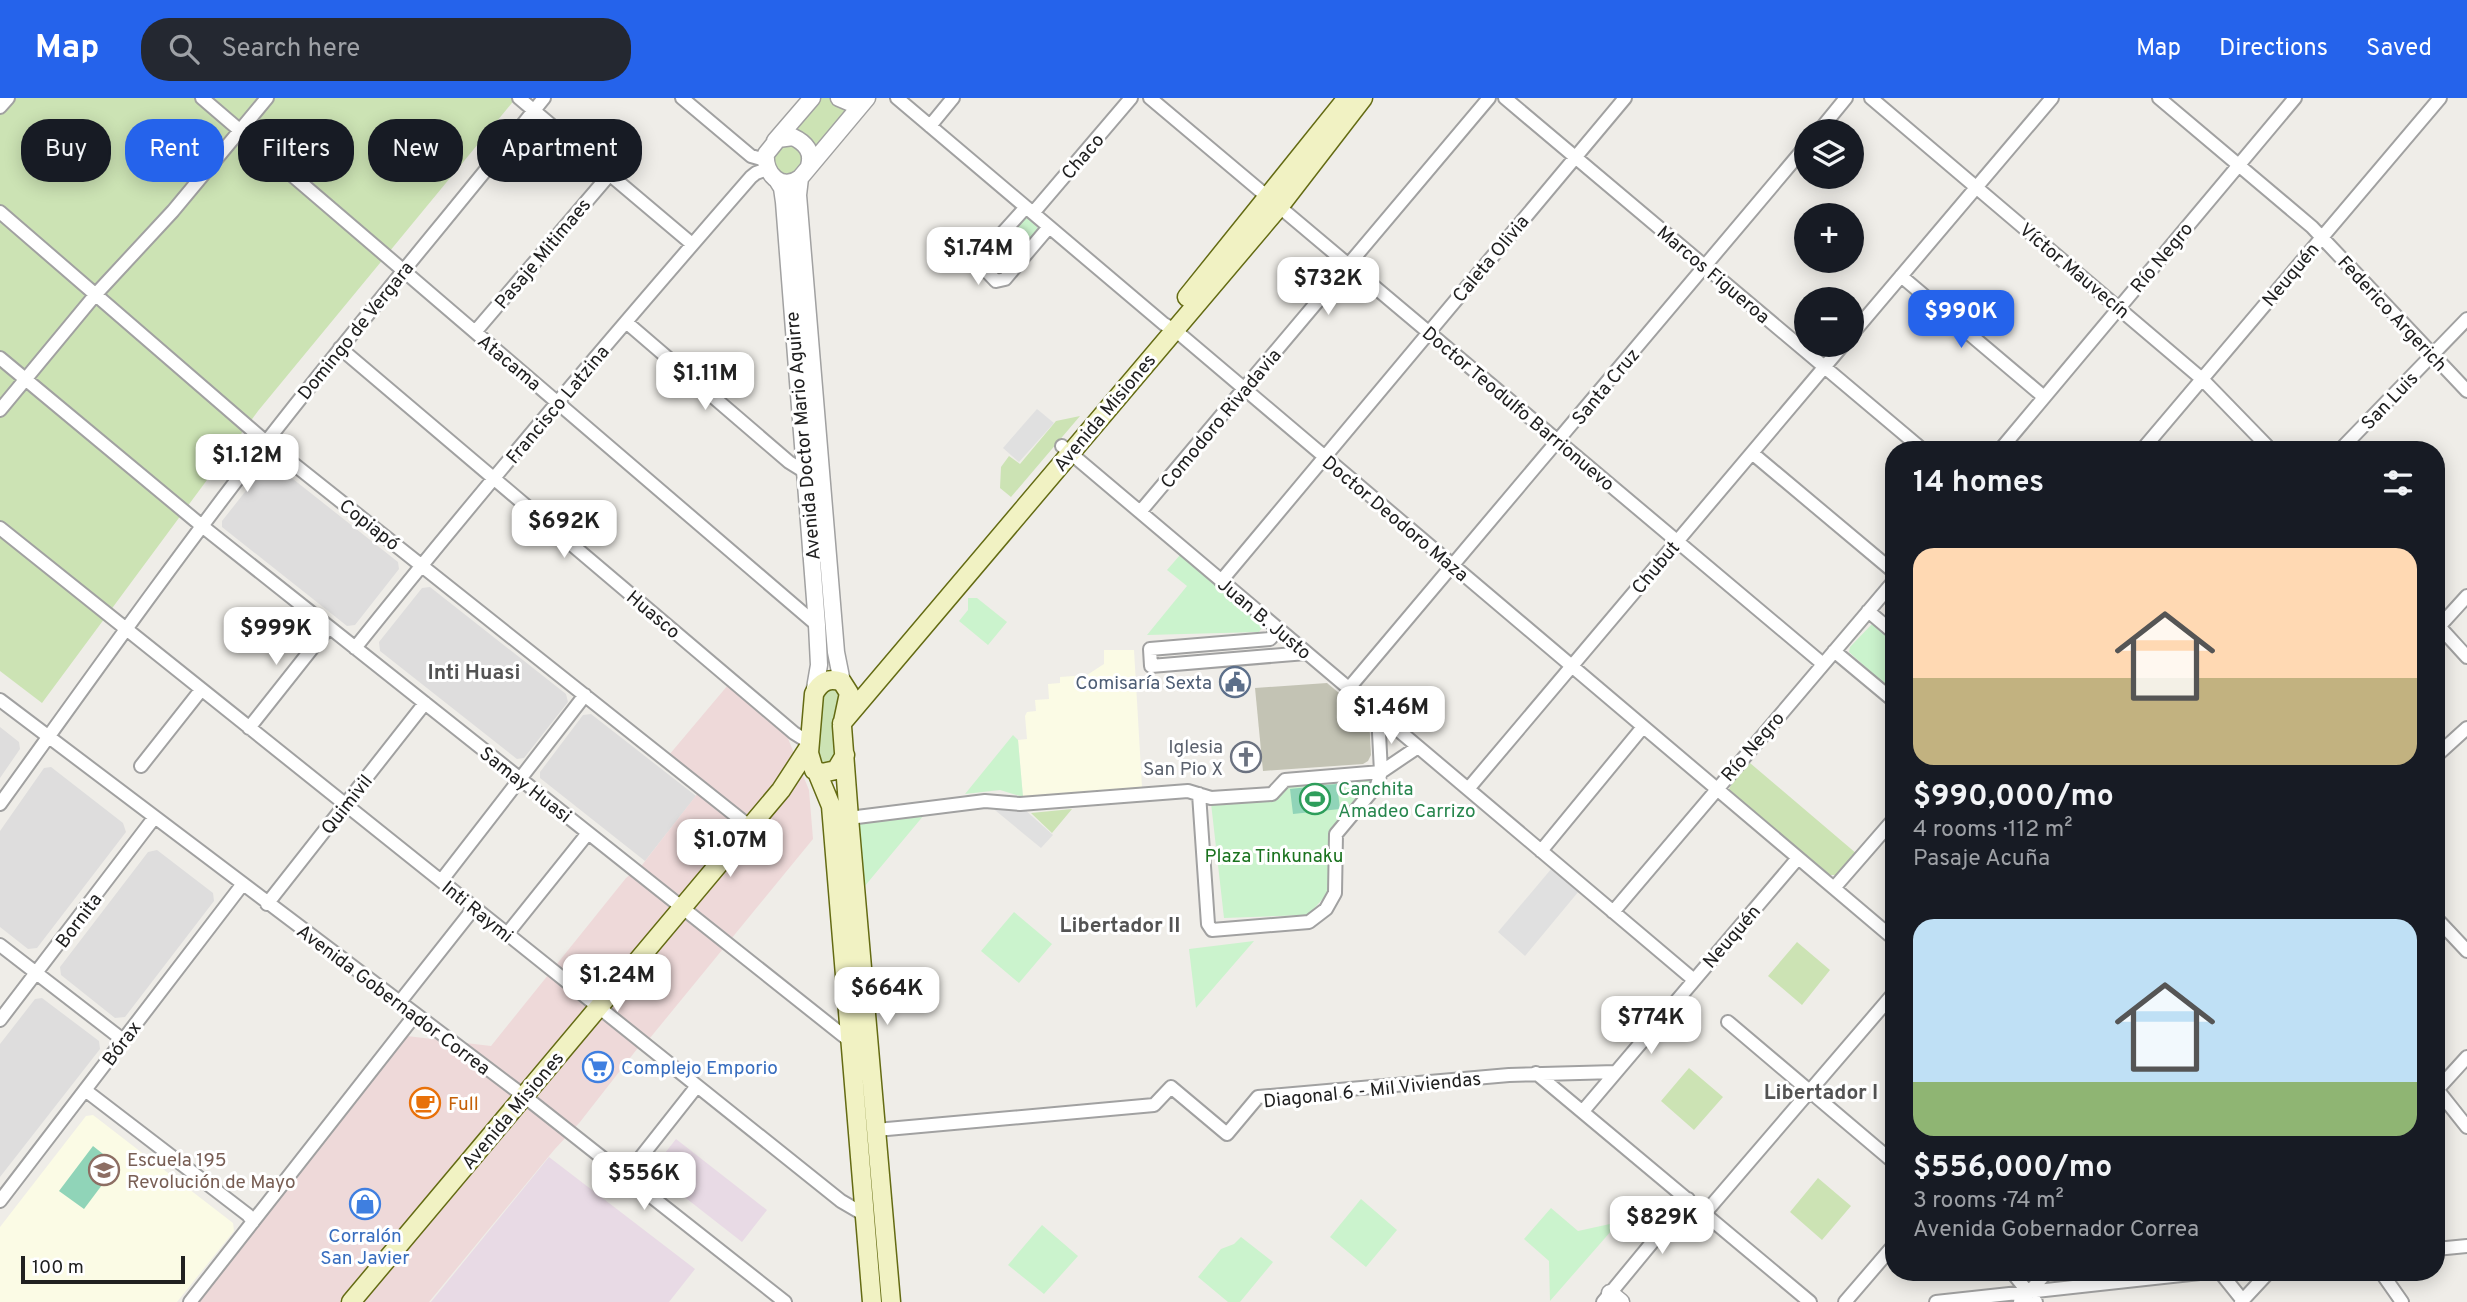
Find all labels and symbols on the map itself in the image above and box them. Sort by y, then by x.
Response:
street label: Chaco [1057,129,1110,185]
street label: Pasaje Mitimaes [490,194,597,315]
street label: Caleta Olivia [1448,211,1535,308]
street label: Víctor Mauvecín [2014,218,2134,325]
street label: Río Negro [2126,218,2199,299]
street label: Marcos Figueroa [1651,221,1774,330]
pin: $1.74M [921,228,1035,287]
street label: Neuquén [2258,238,2325,312]
street label: Federico Argerich [2332,251,2451,377]
street label: Domingo de Vergara [293,257,420,405]
pin: $732K [1279,258,1377,317]
pin: $990K [1912,290,2010,350]
street label: Avenida Doctor Mario Aguirre [781,310,827,561]
street label: Doctor Teodulfo Barrionuevo [1417,322,1619,497]
street label: Atacama [472,330,545,397]
street label: Francisco Latzina [502,341,615,470]
street label: Comodoro Rivadavia [1156,344,1287,494]
street label: Santa Cruz [1567,344,1646,431]
street label: Avenida Misiones [1049,349,1162,477]
pin: $1.11M [648,352,762,412]
street label: San Luis [2357,367,2424,436]
pin: $1.12M [190,434,304,494]
street label: Doctor Deodoro Maza [1317,451,1473,588]
street label: Copiapó [334,494,404,557]
pin: $692K [515,500,613,560]
street label: Chubut [1627,537,1686,600]
street label: Juan B. Justo [1212,573,1316,666]
street label: Huasco [621,586,685,645]
pin: $999K [227,608,325,667]
district label: Inti Huasi [428,660,520,687]
public building icon: Comisaría Sexta [1218,665,1252,699]
place label: Comisaría Sexta [1075,672,1212,696]
pin: $1.46M [1334,686,1448,746]
street label: Río Negro [1717,707,1790,787]
place label: Iglesia San Pio X [1143,736,1223,782]
church icon: Iglesia San Pio X [1229,740,1263,774]
street label: Samay Huasi [474,742,576,829]
street label: Quimivil [317,770,379,840]
place label: Canchita Amadeo Carrizo [1338,778,1476,824]
sports icon: Canchita Amadeo Carrizo [1298,782,1332,816]
pin: $1.07M [673,820,787,879]
park label: Plaza Tinkunaku [1205,845,1343,869]
street label: Inti Raymi [436,876,517,949]
street label: Bornita [51,889,108,954]
street label: Neuquén [1698,901,1767,974]
district label: Libertador II [1060,913,1180,940]
street label: Avenida Gobernador Correa [291,920,494,1081]
pin: $1.24M [560,954,674,1014]
pin: $664K [838,968,936,1027]
pin: $774K [1602,996,1700,1056]
street label: Bórax [98,1017,147,1072]
street label: Avenida Misiones [457,1047,570,1175]
supermarket icon: Complejo Emporio [581,1050,615,1084]
place label: Complejo Emporio [621,1057,778,1081]
street label: Diagonal 6 - Mil Viviendas [1262,1068,1482,1114]
district label: Libertador I [1764,1080,1878,1107]
cafe icon: Full [408,1086,442,1120]
place label: Full [448,1093,479,1117]
place label: Escuela 195 Revolución de Mayo [127,1149,296,1195]
pin: $556K [595,1152,693,1212]
school or university icon: Escuela 195 Revolución de Mayo [87,1153,121,1187]
shop icon: Corralón San Javier [348,1187,382,1221]
pin: $829K [1613,1196,1711,1256]
place label: Corralón San Javier [320,1225,410,1271]
scale bar [21,1253,186,1285]

